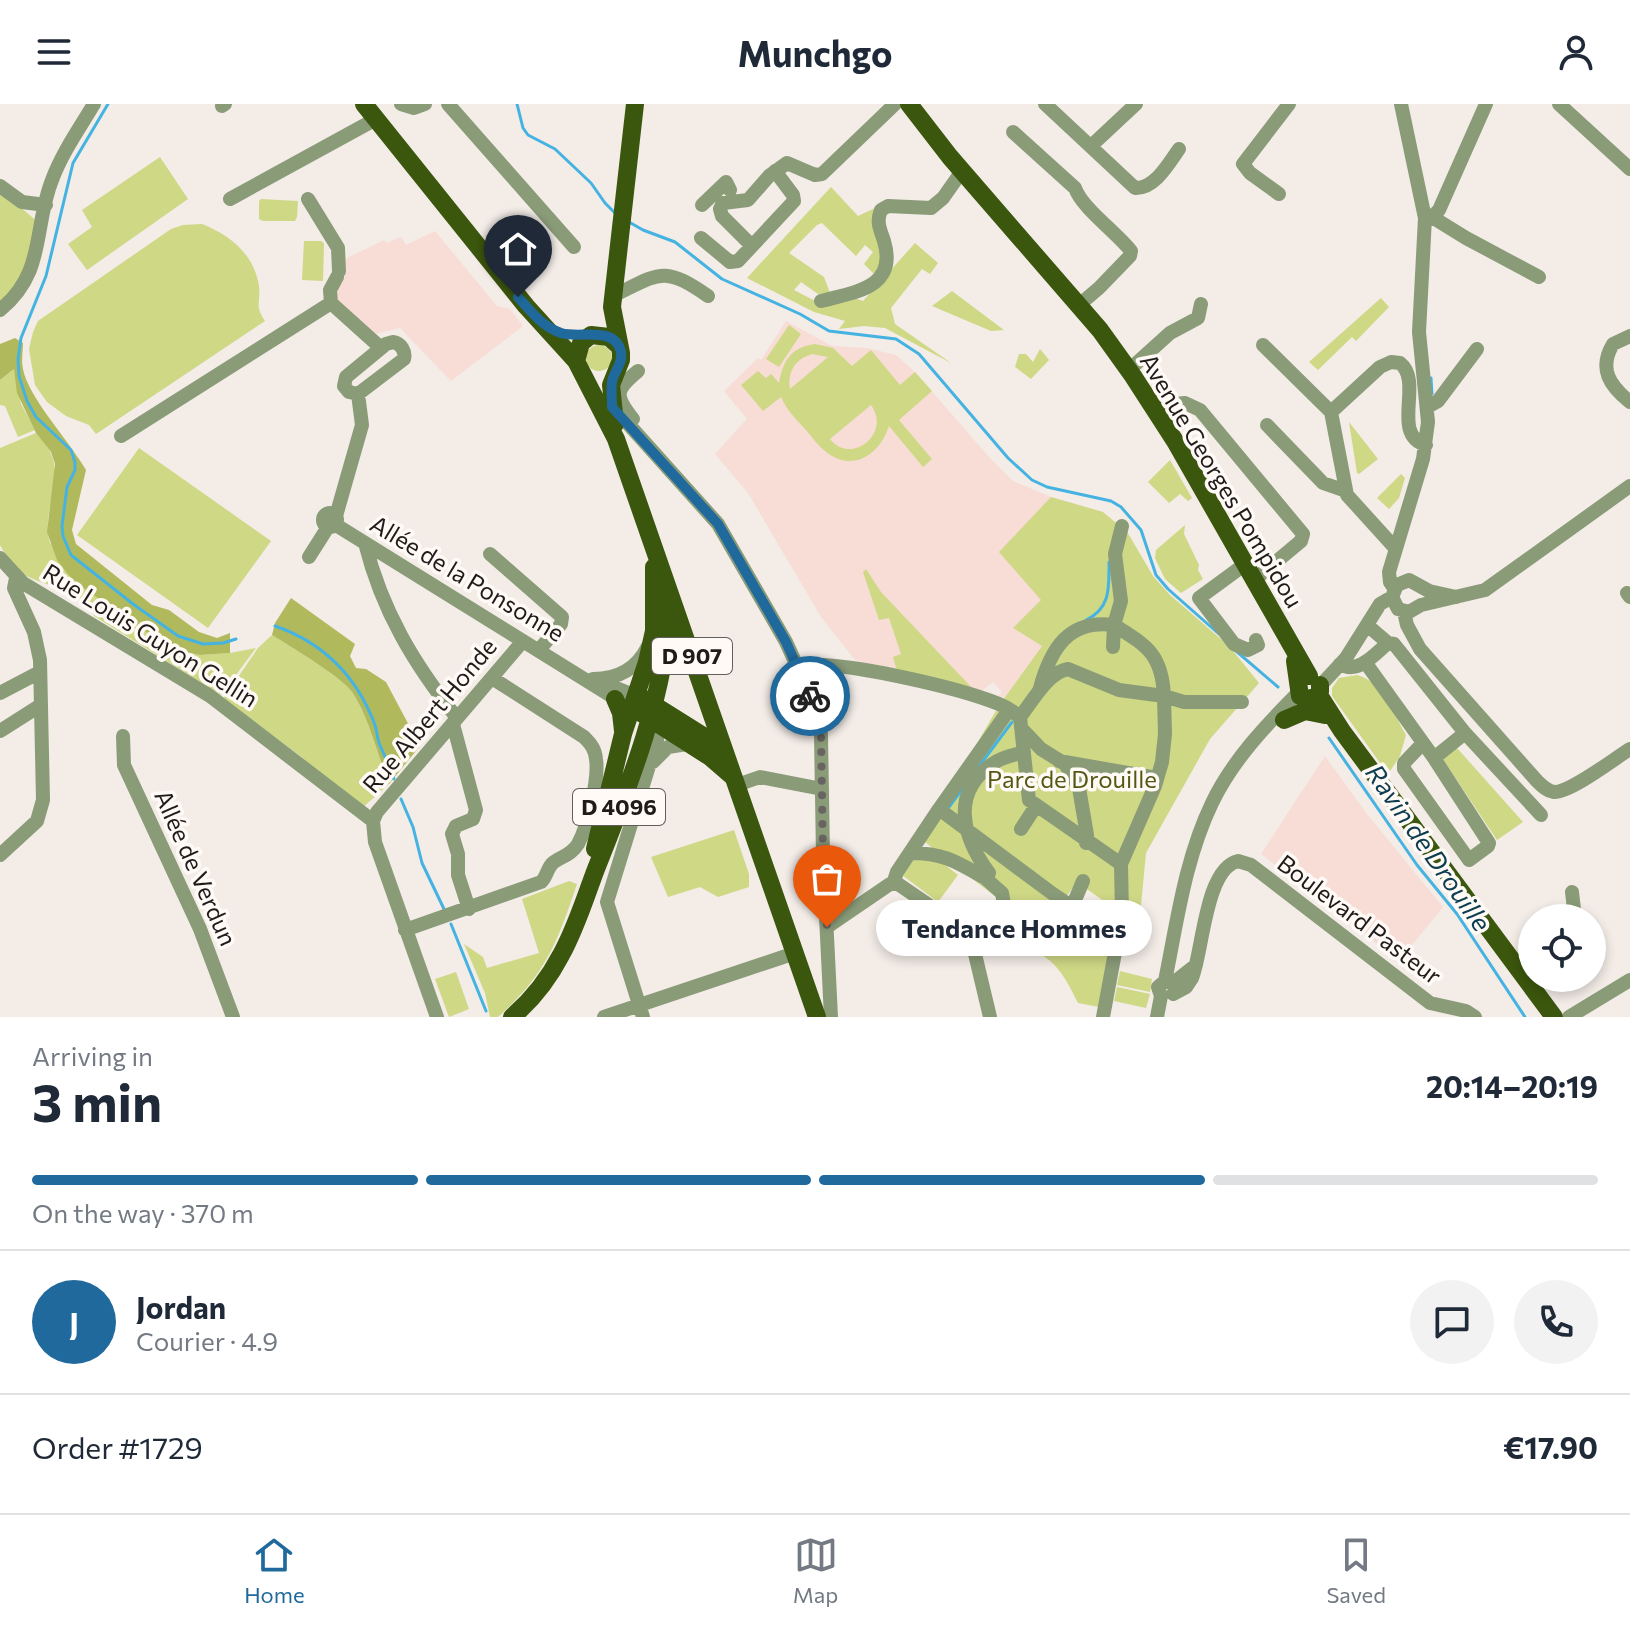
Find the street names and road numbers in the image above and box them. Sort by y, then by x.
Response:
street label: Avenue Georges Pompidou [1135,348,1310,613]
street label: Allée de la Ponsonne [366,508,570,647]
street label: Rue Louis Guyon Gellin [38,557,264,713]
street label: Rue Albert Honde [356,632,502,798]
road number: D 907 [652,638,732,674]
street label: Allée de Verdun [149,785,244,950]
road number: D 4096 [573,789,665,825]
street label: Boulevard Pasteur [1272,848,1448,990]

